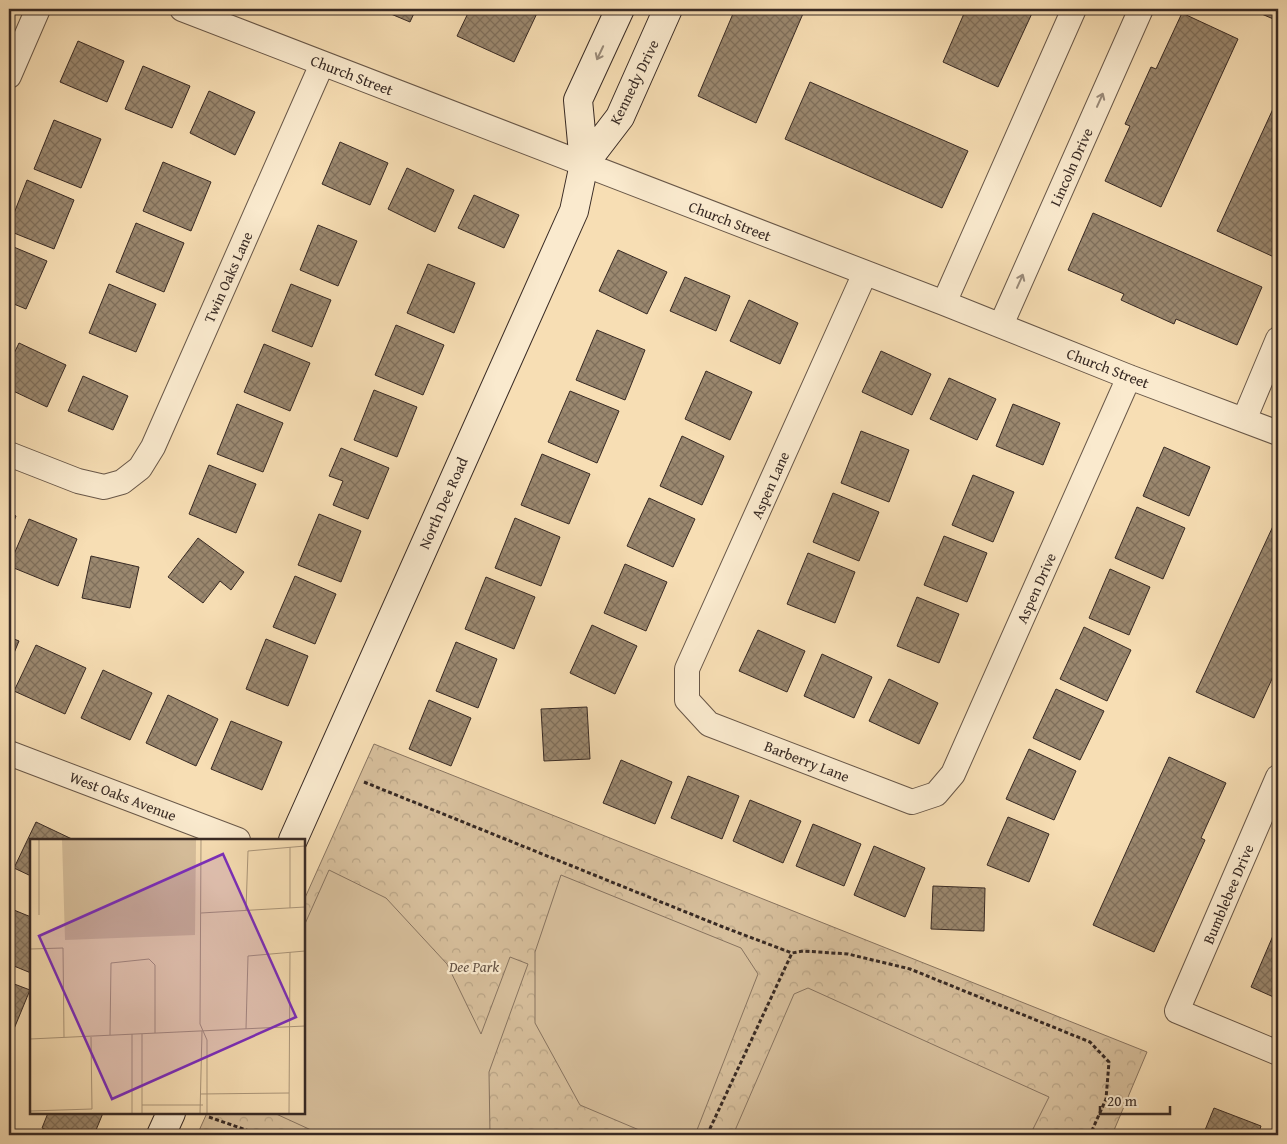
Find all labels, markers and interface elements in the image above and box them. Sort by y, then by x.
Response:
street label: Kennedy Drive [604,36,664,128]
one-way arrow [594,45,604,60]
street label: Church Street [308,50,397,101]
one-way arrow [1096,93,1106,108]
street label: Lincoln Drive [1044,124,1098,210]
street label: Church Street [686,196,775,247]
street label: Twin Oaks Lane [198,228,258,326]
one-way arrow [1016,274,1026,289]
street label: Church Street [1064,343,1153,394]
street label: Aspen Lane [746,448,794,522]
street label: North Dee Road [413,454,473,552]
street label: Aspen Drive [1011,549,1061,627]
street label: Barberry Lane [761,735,853,787]
street label: West Oaks Avenue [67,766,179,826]
inset map [30,839,305,1114]
street label: Bumblebee Drive [1197,841,1259,947]
park label: Dee Park [448,956,499,977]
scale bar [1100,1084,1170,1116]
text: 20 m [1107,1090,1138,1111]

